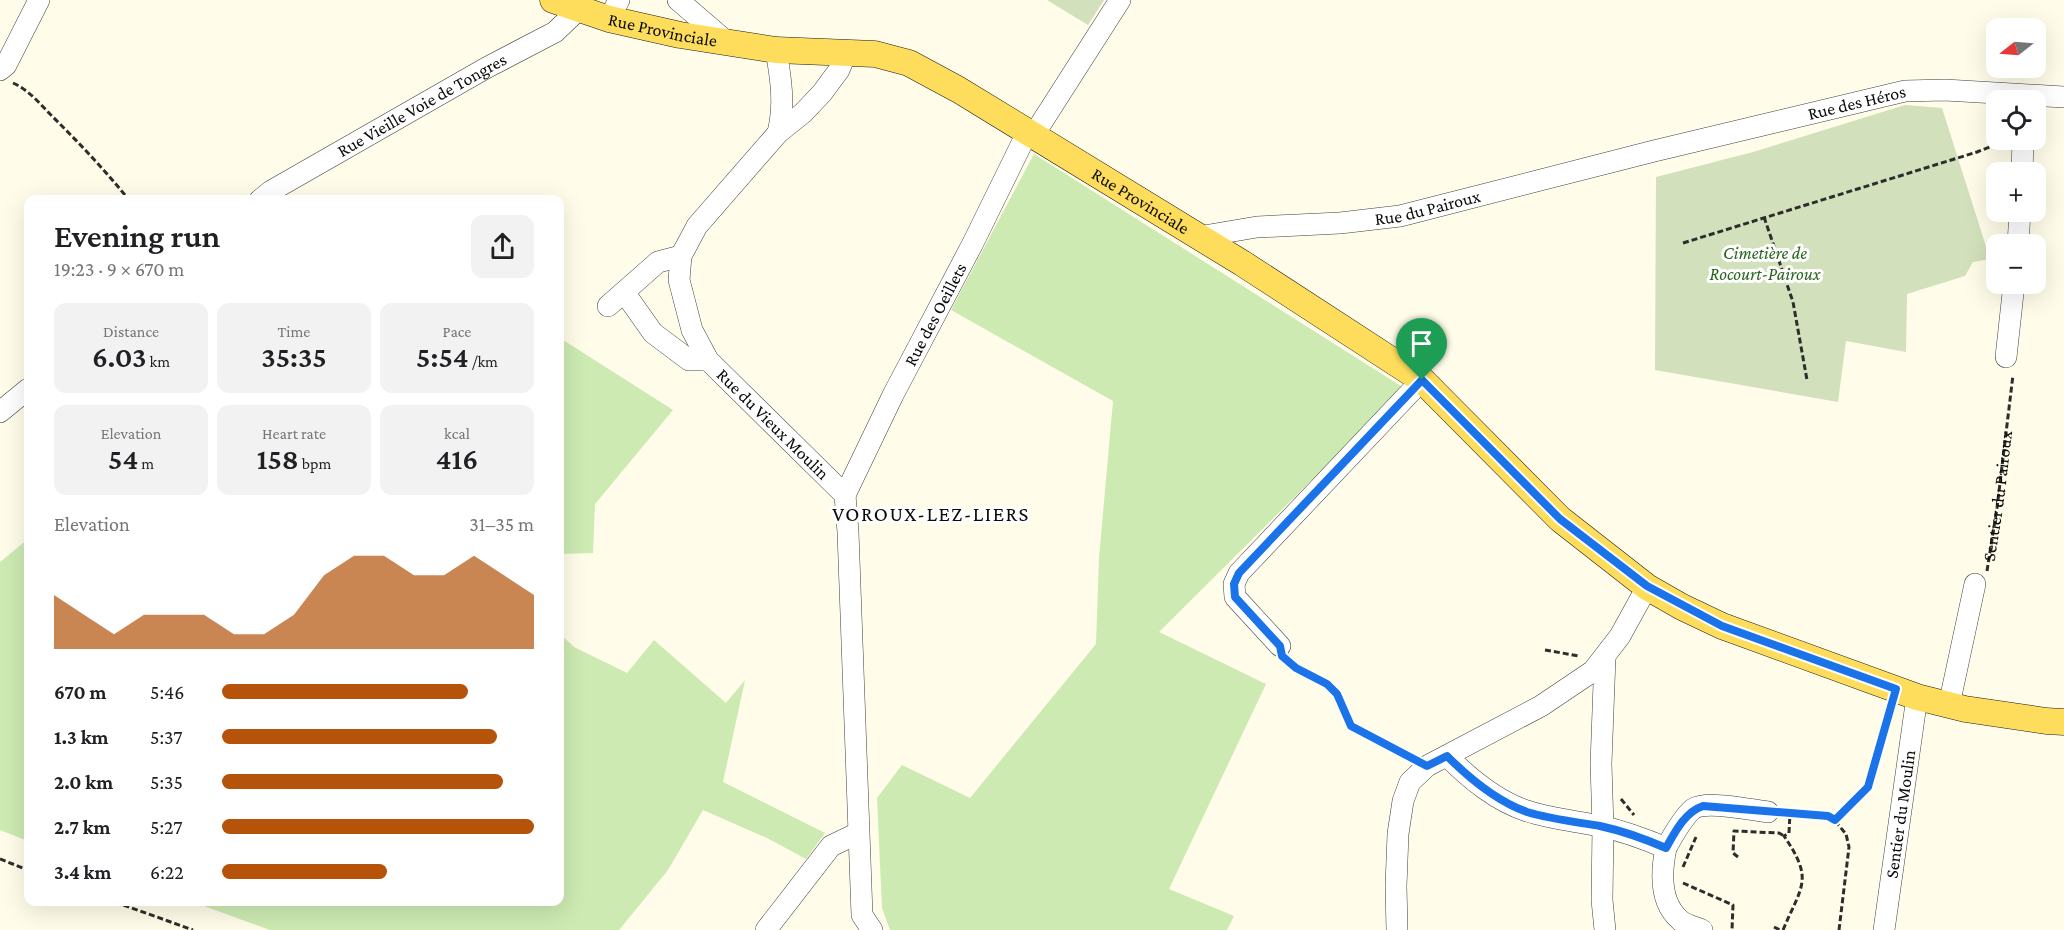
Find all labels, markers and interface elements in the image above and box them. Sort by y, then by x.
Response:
street label: Rue Provinciale [606,9,719,51]
north arrow [1986,18,2046,78]
map controls [1986,18,2046,294]
street label: Rue Vieille Voie de Tongres [334,49,510,161]
street label: Rue des Héros [1806,81,1908,124]
button: locate [1986,90,2046,150]
button: + [1986,162,2046,222]
street label: Rue Provinciale [1088,164,1193,238]
street label: Rue du Pairoux [1374,186,1483,229]
button: share [471,215,534,278]
text: Evening run [54,217,220,254]
button: − [1986,234,2046,294]
park label: Cimetière de Rocourt-Pairoux [1710,243,1821,284]
text: 19:23 · 9 × 670 m [54,258,184,280]
street label: Rue des Oeillets [900,260,971,369]
pin [1396,318,1447,380]
text: Distance [103,323,159,340]
text: Time [278,323,310,340]
text: Pace [443,323,471,340]
icon: arrive [1405,327,1438,360]
text: 6.03 [92,340,147,373]
text: 35:35 [261,340,327,373]
text: 5:54 [416,340,469,373]
text: km [147,353,170,370]
text: /km [469,353,498,370]
street label: Rue du Vieux Moulin [713,364,834,484]
text: Elevation [101,425,161,442]
text: Heart rate [262,425,326,442]
text: kcal [444,425,470,442]
street label: Sentier du Pairoux [1979,429,2016,563]
text: 54 [108,442,138,475]
text: 158 [257,442,299,475]
text: 416 [436,442,478,475]
text: m [138,455,154,472]
text: bpm [299,455,331,472]
district label: VOROUX-LEZ-LIERS [832,502,1030,526]
text: Elevation [54,513,130,535]
text: 31–35 m [469,513,534,535]
text: 670 m [54,681,106,703]
text: 5:46 [150,681,184,703]
text: 1.3 km [54,726,108,748]
text: 5:37 [150,726,183,748]
street label: Sentier du Moulin [1881,748,1919,880]
text: 2.0 km [54,771,113,793]
text: 5:35 [150,771,183,793]
text: 2.7 km [54,816,111,838]
text: 5:27 [150,816,182,838]
text: 3.4 km [54,861,111,883]
text: 6:22 [150,861,184,883]

